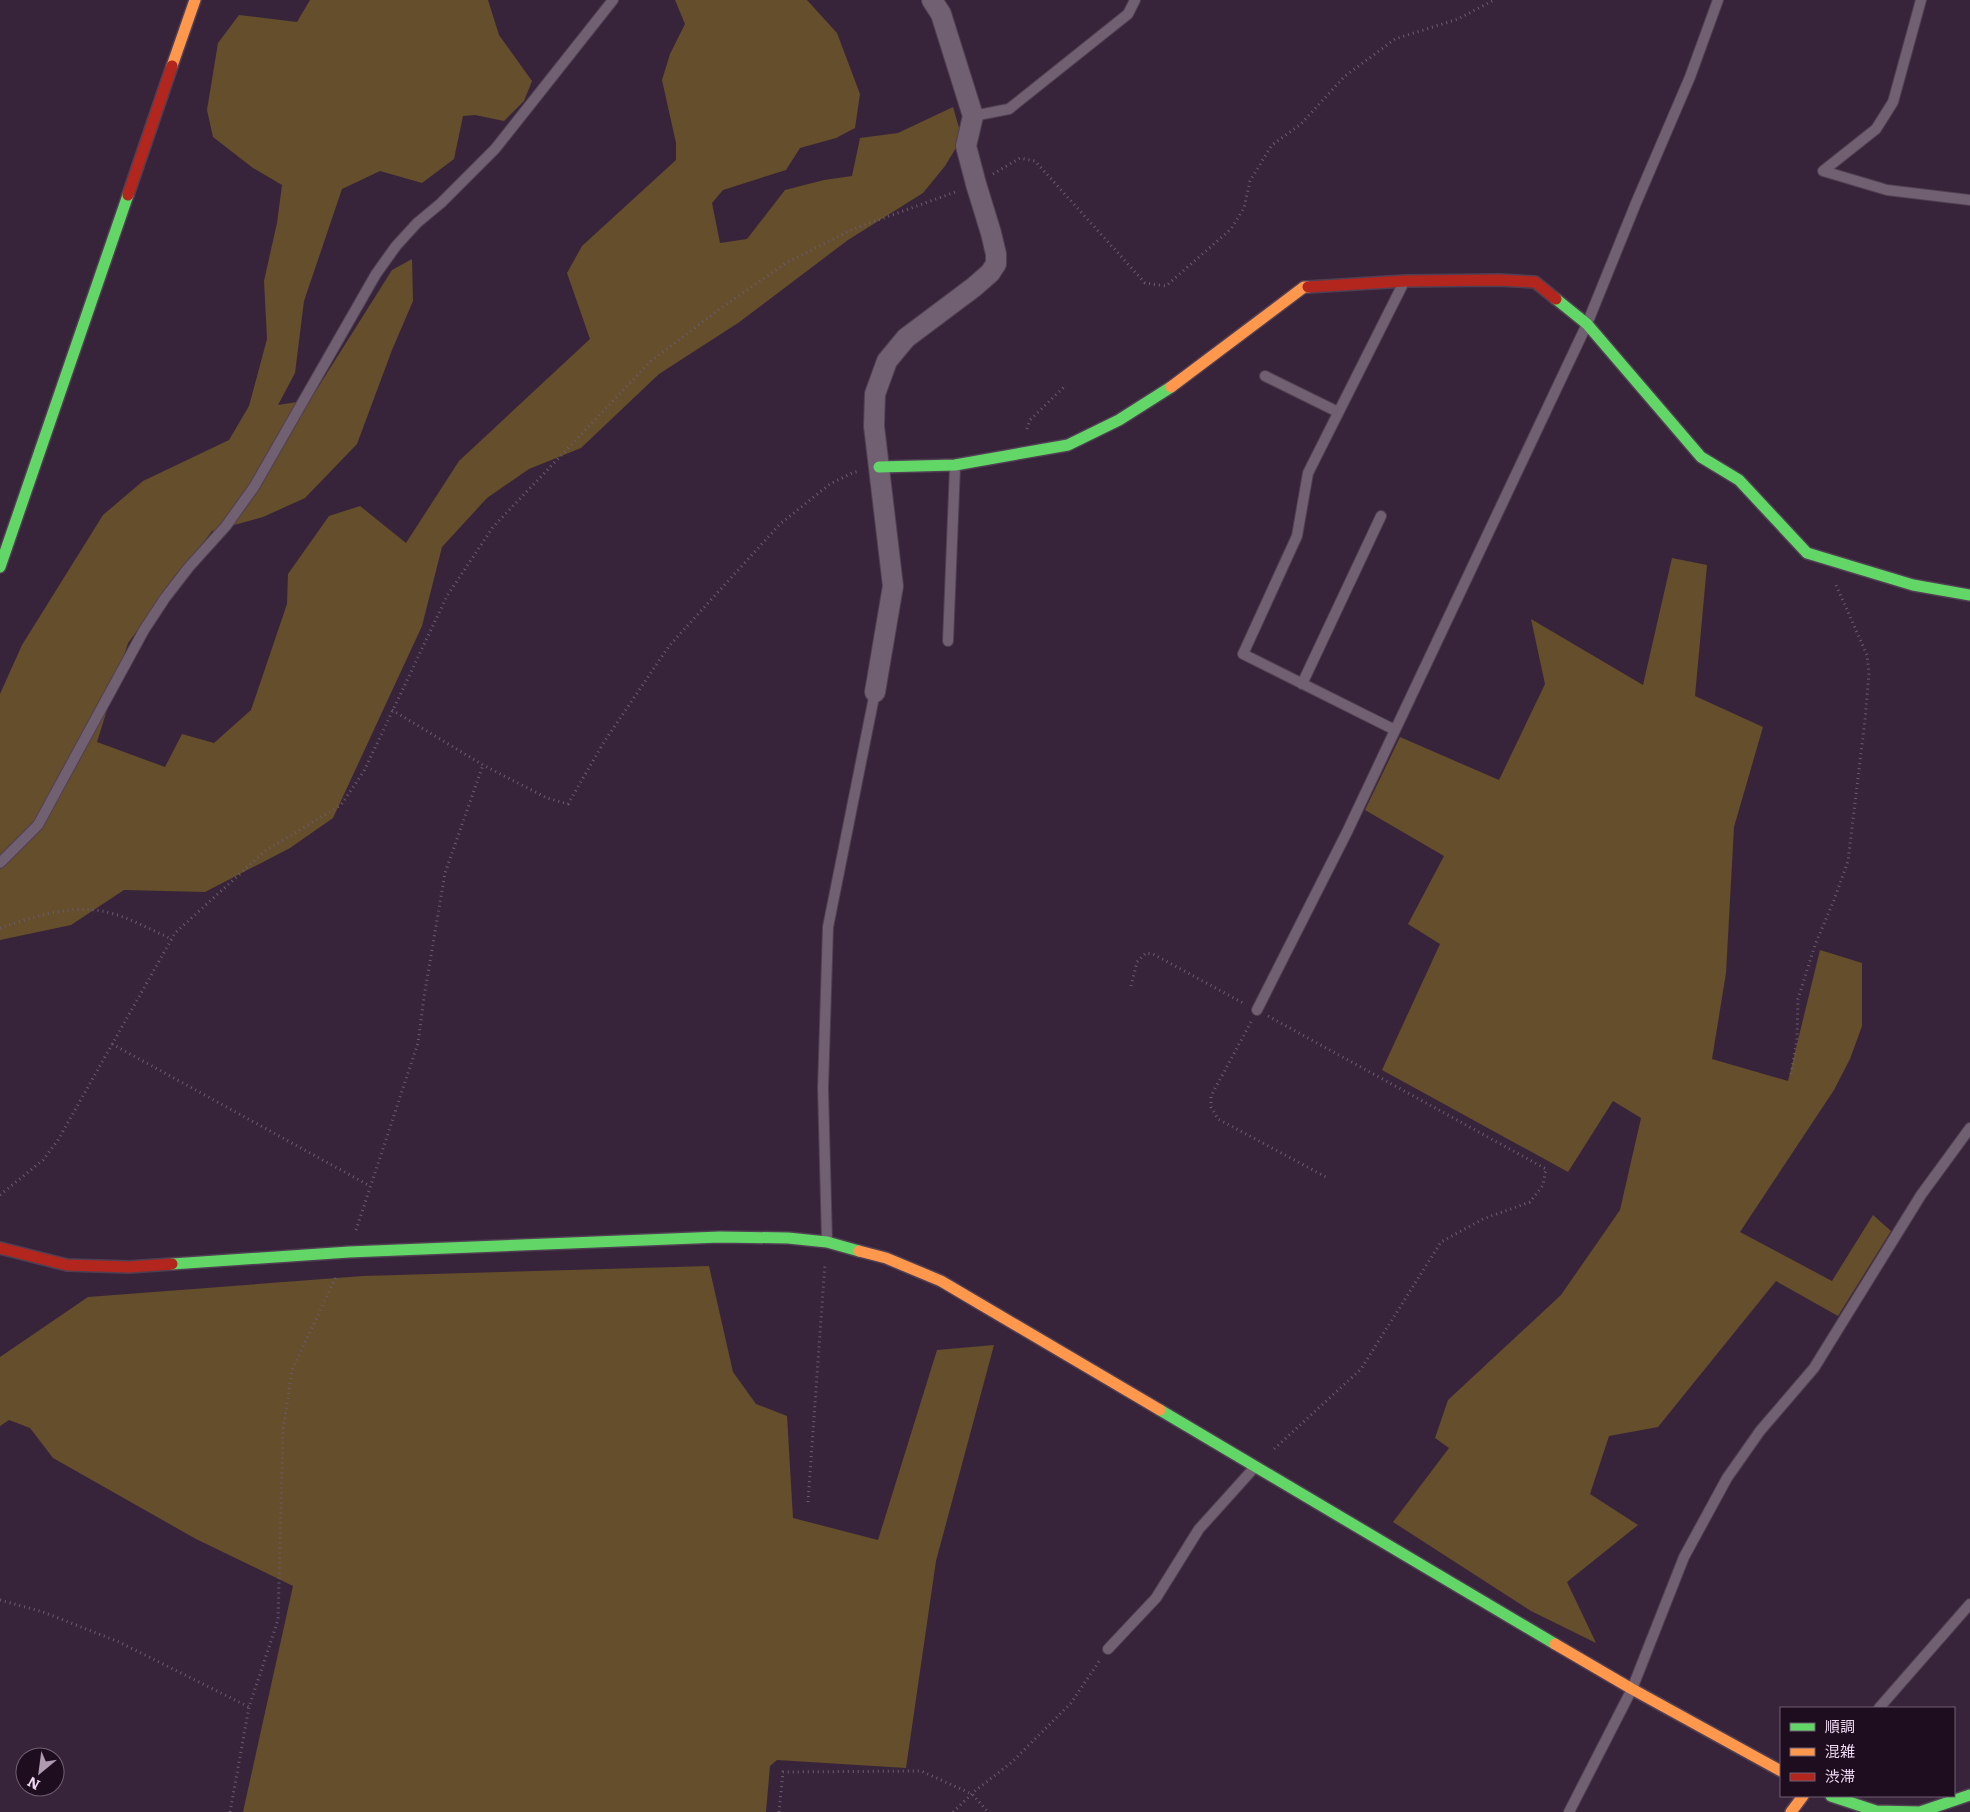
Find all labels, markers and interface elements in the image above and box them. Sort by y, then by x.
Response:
legend [1780,1707,1955,1797]
text: 順調 [1825,1714,1855,1737]
text: 混雑 [1825,1739,1855,1762]
north arrow [15,1747,65,1797]
text: 渋滞 [1825,1764,1855,1787]
text: N [23,1773,43,1796]

